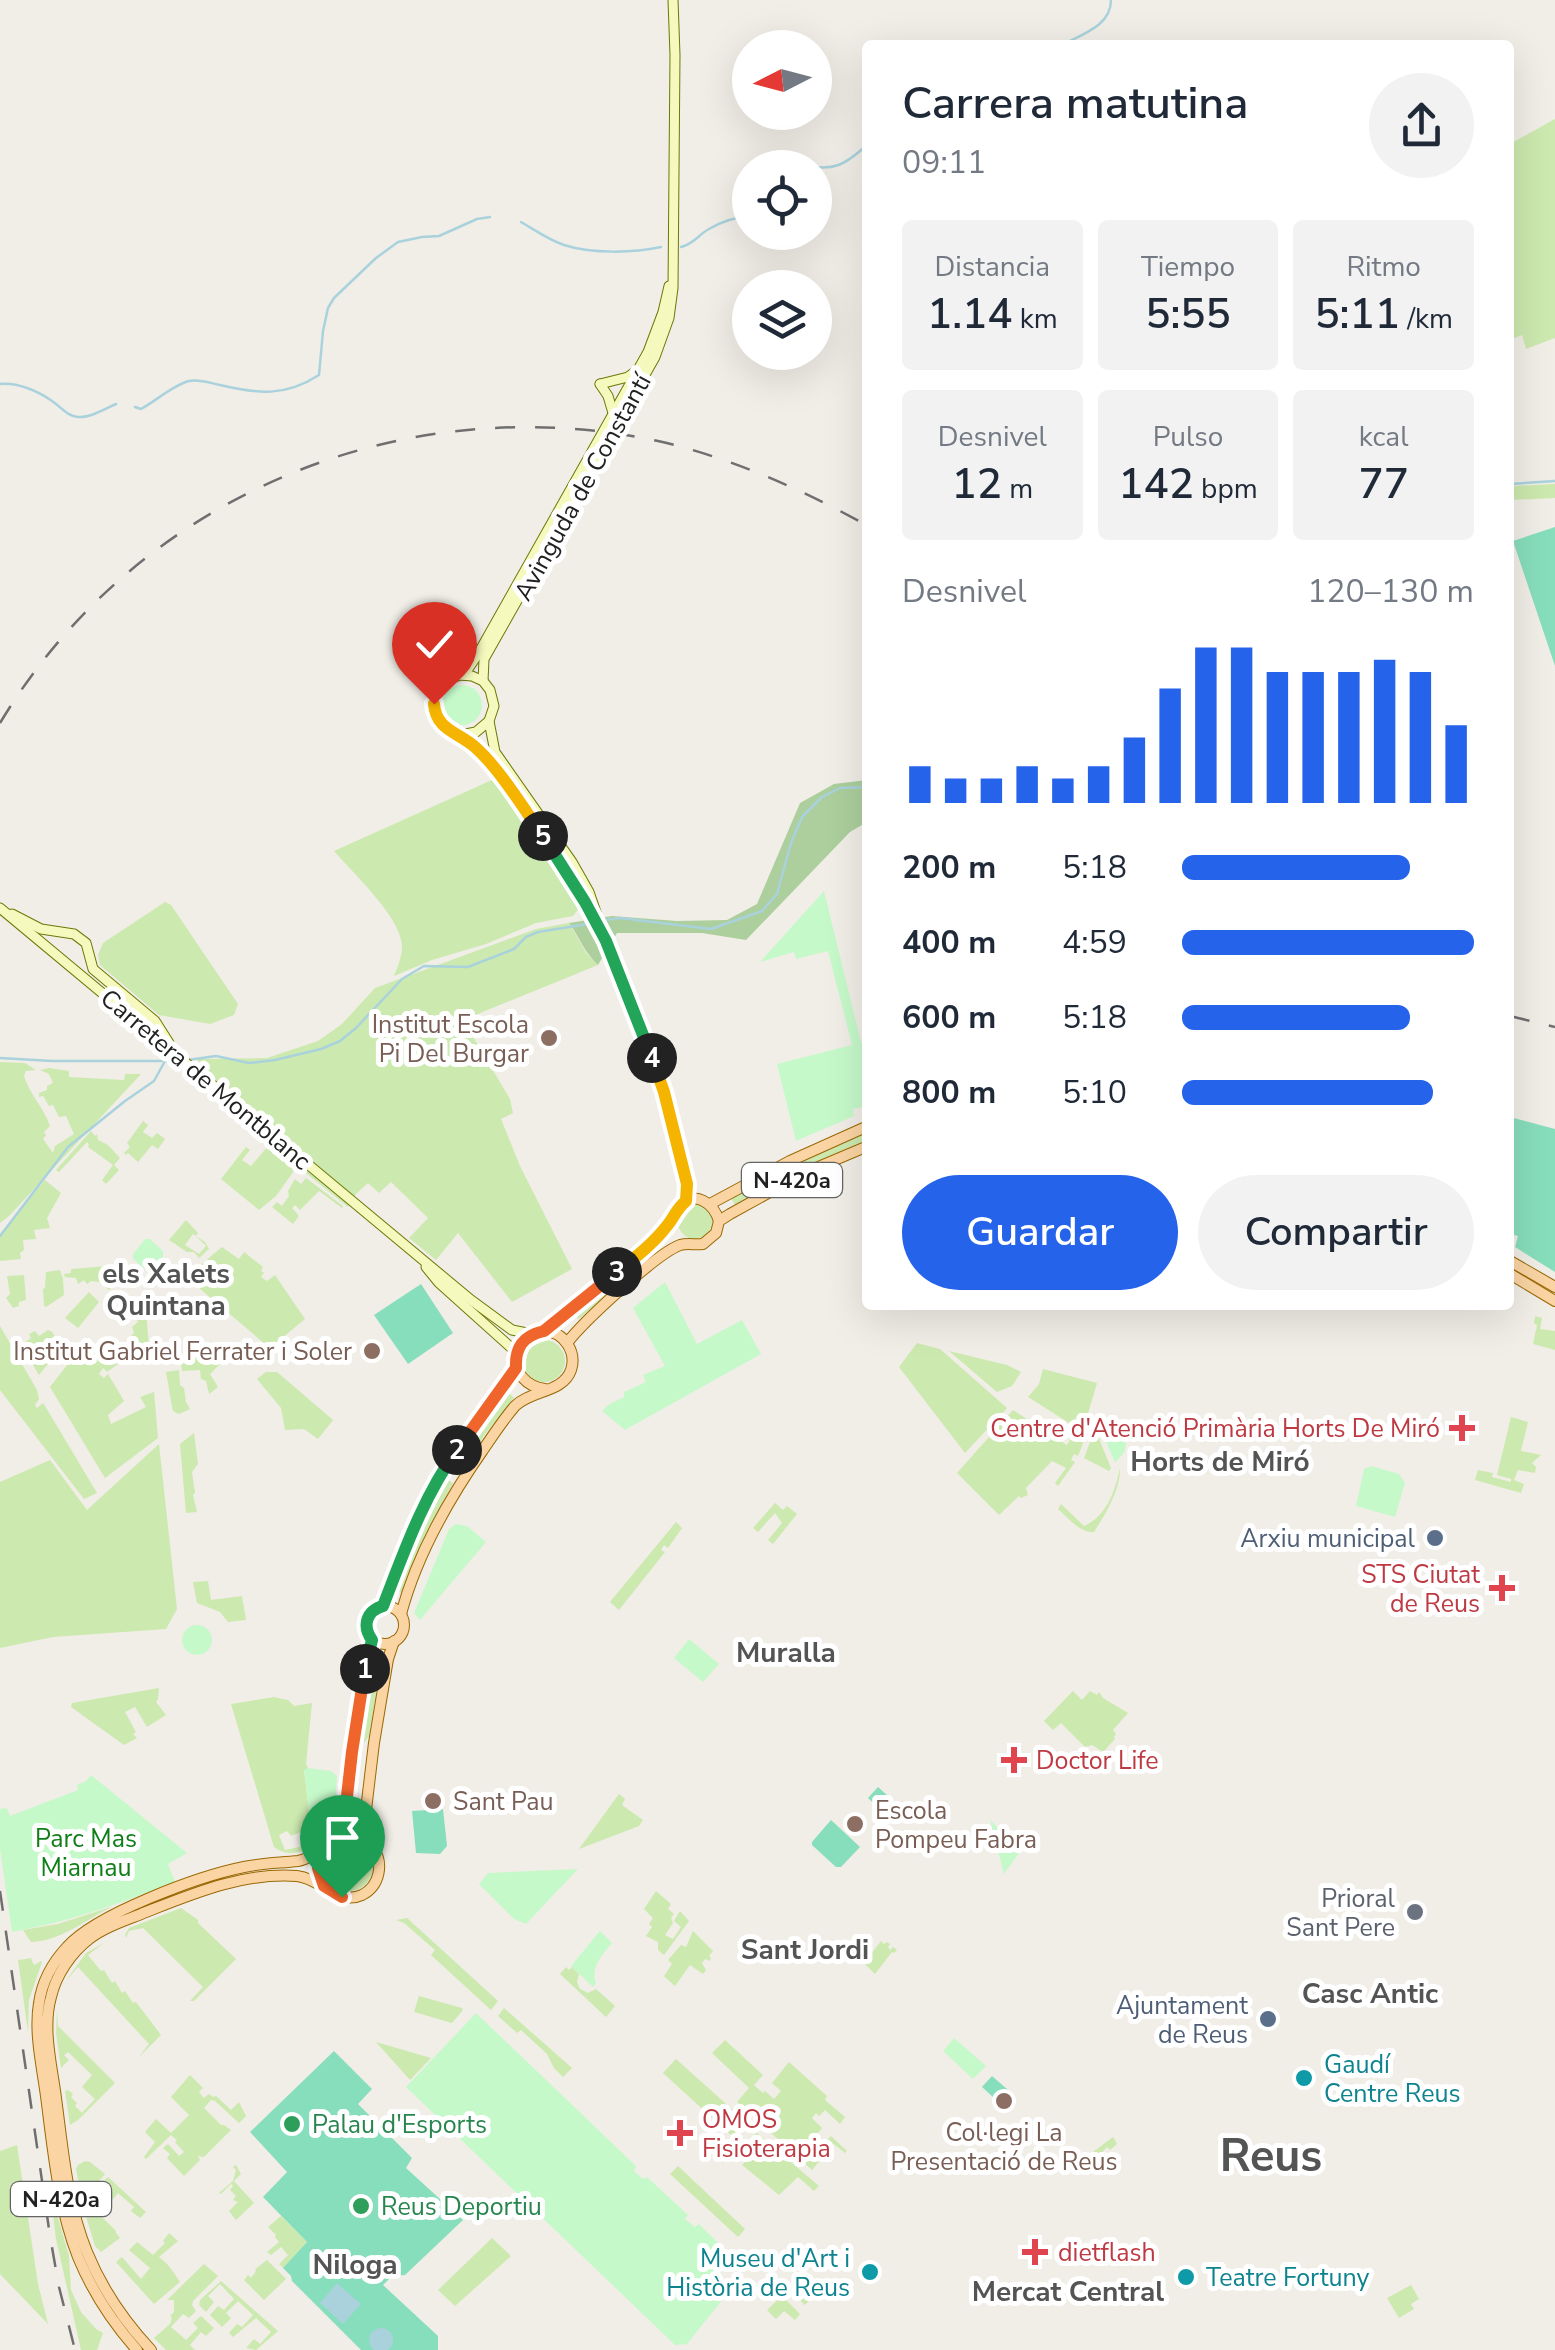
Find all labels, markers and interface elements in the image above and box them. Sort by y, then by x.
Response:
north arrow [732,30,832,130]
map controls [732,30,832,370]
text: Carrera matutina [902,73,1248,134]
button: share [1369,73,1474,178]
text: 09:11 [902,141,986,184]
button: locate [732,150,832,250]
text: Distancia [935,248,1050,286]
text: Tiempo [1141,248,1235,286]
text: Ritmo [1346,248,1421,286]
button: layers [732,270,832,370]
text: 1.14 [927,286,1013,343]
text: 5:55 [1145,286,1231,343]
text: 5:11 [1314,286,1400,343]
text: km [1013,300,1058,338]
text: /km [1400,300,1453,338]
street label: Avinguda de Constantí [506,367,660,607]
text: Desnivel [938,418,1047,456]
text: Pulso [1153,418,1223,456]
text: kcal [1359,418,1408,456]
text: 12 [952,456,1002,513]
text: 142 [1118,456,1194,513]
text: 77 [1358,456,1409,513]
text: m [1002,470,1033,508]
text: bpm [1194,470,1258,508]
text: Desnivel [902,570,1027,613]
text: 120–130 m [1307,570,1474,613]
pin [392,602,477,705]
icon: check [407,617,462,672]
pin: 5 [518,811,568,861]
text: 5 [535,817,551,855]
text: 200 m [902,846,996,889]
text: 5:18 [1062,846,1127,889]
text: 400 m [902,921,996,964]
text: 4:59 [1062,921,1127,964]
street label: Carretera de Montblanc [93,982,318,1178]
text: 600 m [902,996,996,1039]
text: 5:18 [1062,996,1127,1039]
place label: Institut Escola Pi Del Burgar [372,1008,529,1071]
marker: Institut Escola Pi Del Burgar [538,1027,560,1049]
pin: 4 [627,1033,677,1083]
text: 4 [644,1039,660,1077]
text: 800 m [902,1071,996,1114]
text: 5:10 [1062,1071,1127,1114]
road number: N-420a [742,1163,842,1197]
button: Guardar [902,1175,1178,1290]
button: Compartir [1198,1175,1474,1290]
pin: 3 [592,1247,642,1297]
text: 3 [609,1253,625,1291]
district label: els Xalets Quintana [102,1255,230,1325]
place label: Institut Gabriel Ferrater i Soler [13,1335,352,1369]
marker: Institut Gabriel Ferrater i Soler [361,1340,383,1362]
place label: Centre d'Atenció Primària Horts De Miró [990,1412,1440,1446]
marker: Centre d'Atenció Primària Horts De Miró [1449,1415,1475,1441]
pin: 2 [432,1425,482,1475]
text: 2 [449,1431,465,1469]
district label: Horts de Miró [1130,1443,1310,1481]
place label: Arxiu municipal [1240,1522,1416,1556]
marker: Arxiu municipal [1424,1527,1446,1549]
place label: STS Ciutat de Reus [1361,1558,1480,1621]
marker: STS Ciutat de Reus [1489,1575,1515,1601]
district label: Muralla [736,1634,836,1672]
pin: 1 [340,1644,390,1694]
text: 1 [357,1650,373,1688]
place label: Doctor Life [1036,1744,1159,1778]
marker: Doctor Life [1001,1747,1027,1773]
place label: Sant Pau [453,1785,554,1819]
marker: Sant Pau [422,1790,444,1812]
place label: Escola Pompeu Fabra [875,1794,1037,1857]
pin [300,1795,385,1898]
icon: arrive [315,1810,370,1865]
marker: Escola Pompeu Fabra [844,1813,866,1835]
park label: Parc Mas Miarnau [35,1822,137,1885]
place label: Prioral Sant Pere [1286,1882,1396,1945]
marker: Prioral Sant Pere [1404,1901,1426,1923]
district label: Sant Jordi [741,1931,869,1969]
district label: Casc Antic [1302,1975,1438,2013]
place label: Ajuntament de Reus [1116,1989,1248,2052]
marker: Ajuntament de Reus [1257,2008,1279,2030]
place label: Gaudí Centre Reus [1324,2048,1461,2111]
marker: Gaudí Centre Reus [1293,2067,1315,2089]
marker: Col·legi La Presentació de Reus [993,2090,1015,2112]
place label: OMOS Fisioterapia [702,2103,831,2166]
place label: Palau d'Esports [312,2108,487,2142]
marker: Palau d'Esports [281,2113,303,2135]
place label: Col·legi La Presentació de Reus [891,2116,1117,2179]
marker: OMOS Fisioterapia [667,2120,693,2146]
district label: Reus [1220,2126,1322,2187]
road number: N-420a [11,2182,111,2216]
place label: Reus Deportiu [381,2190,542,2224]
marker: Reus Deportiu [350,2195,372,2217]
place label: dietflash [1058,2236,1156,2270]
marker: dietflash [1022,2239,1048,2265]
place label: Museu d'Art i Història de Reus [666,2242,850,2305]
district label: Niloga [312,2246,398,2284]
marker: Museu d'Art i Història de Reus [859,2261,881,2283]
place label: Teatre Fortuny [1206,2261,1370,2295]
marker: Teatre Fortuny [1175,2266,1197,2288]
district label: Mercat Central [972,2273,1164,2311]

